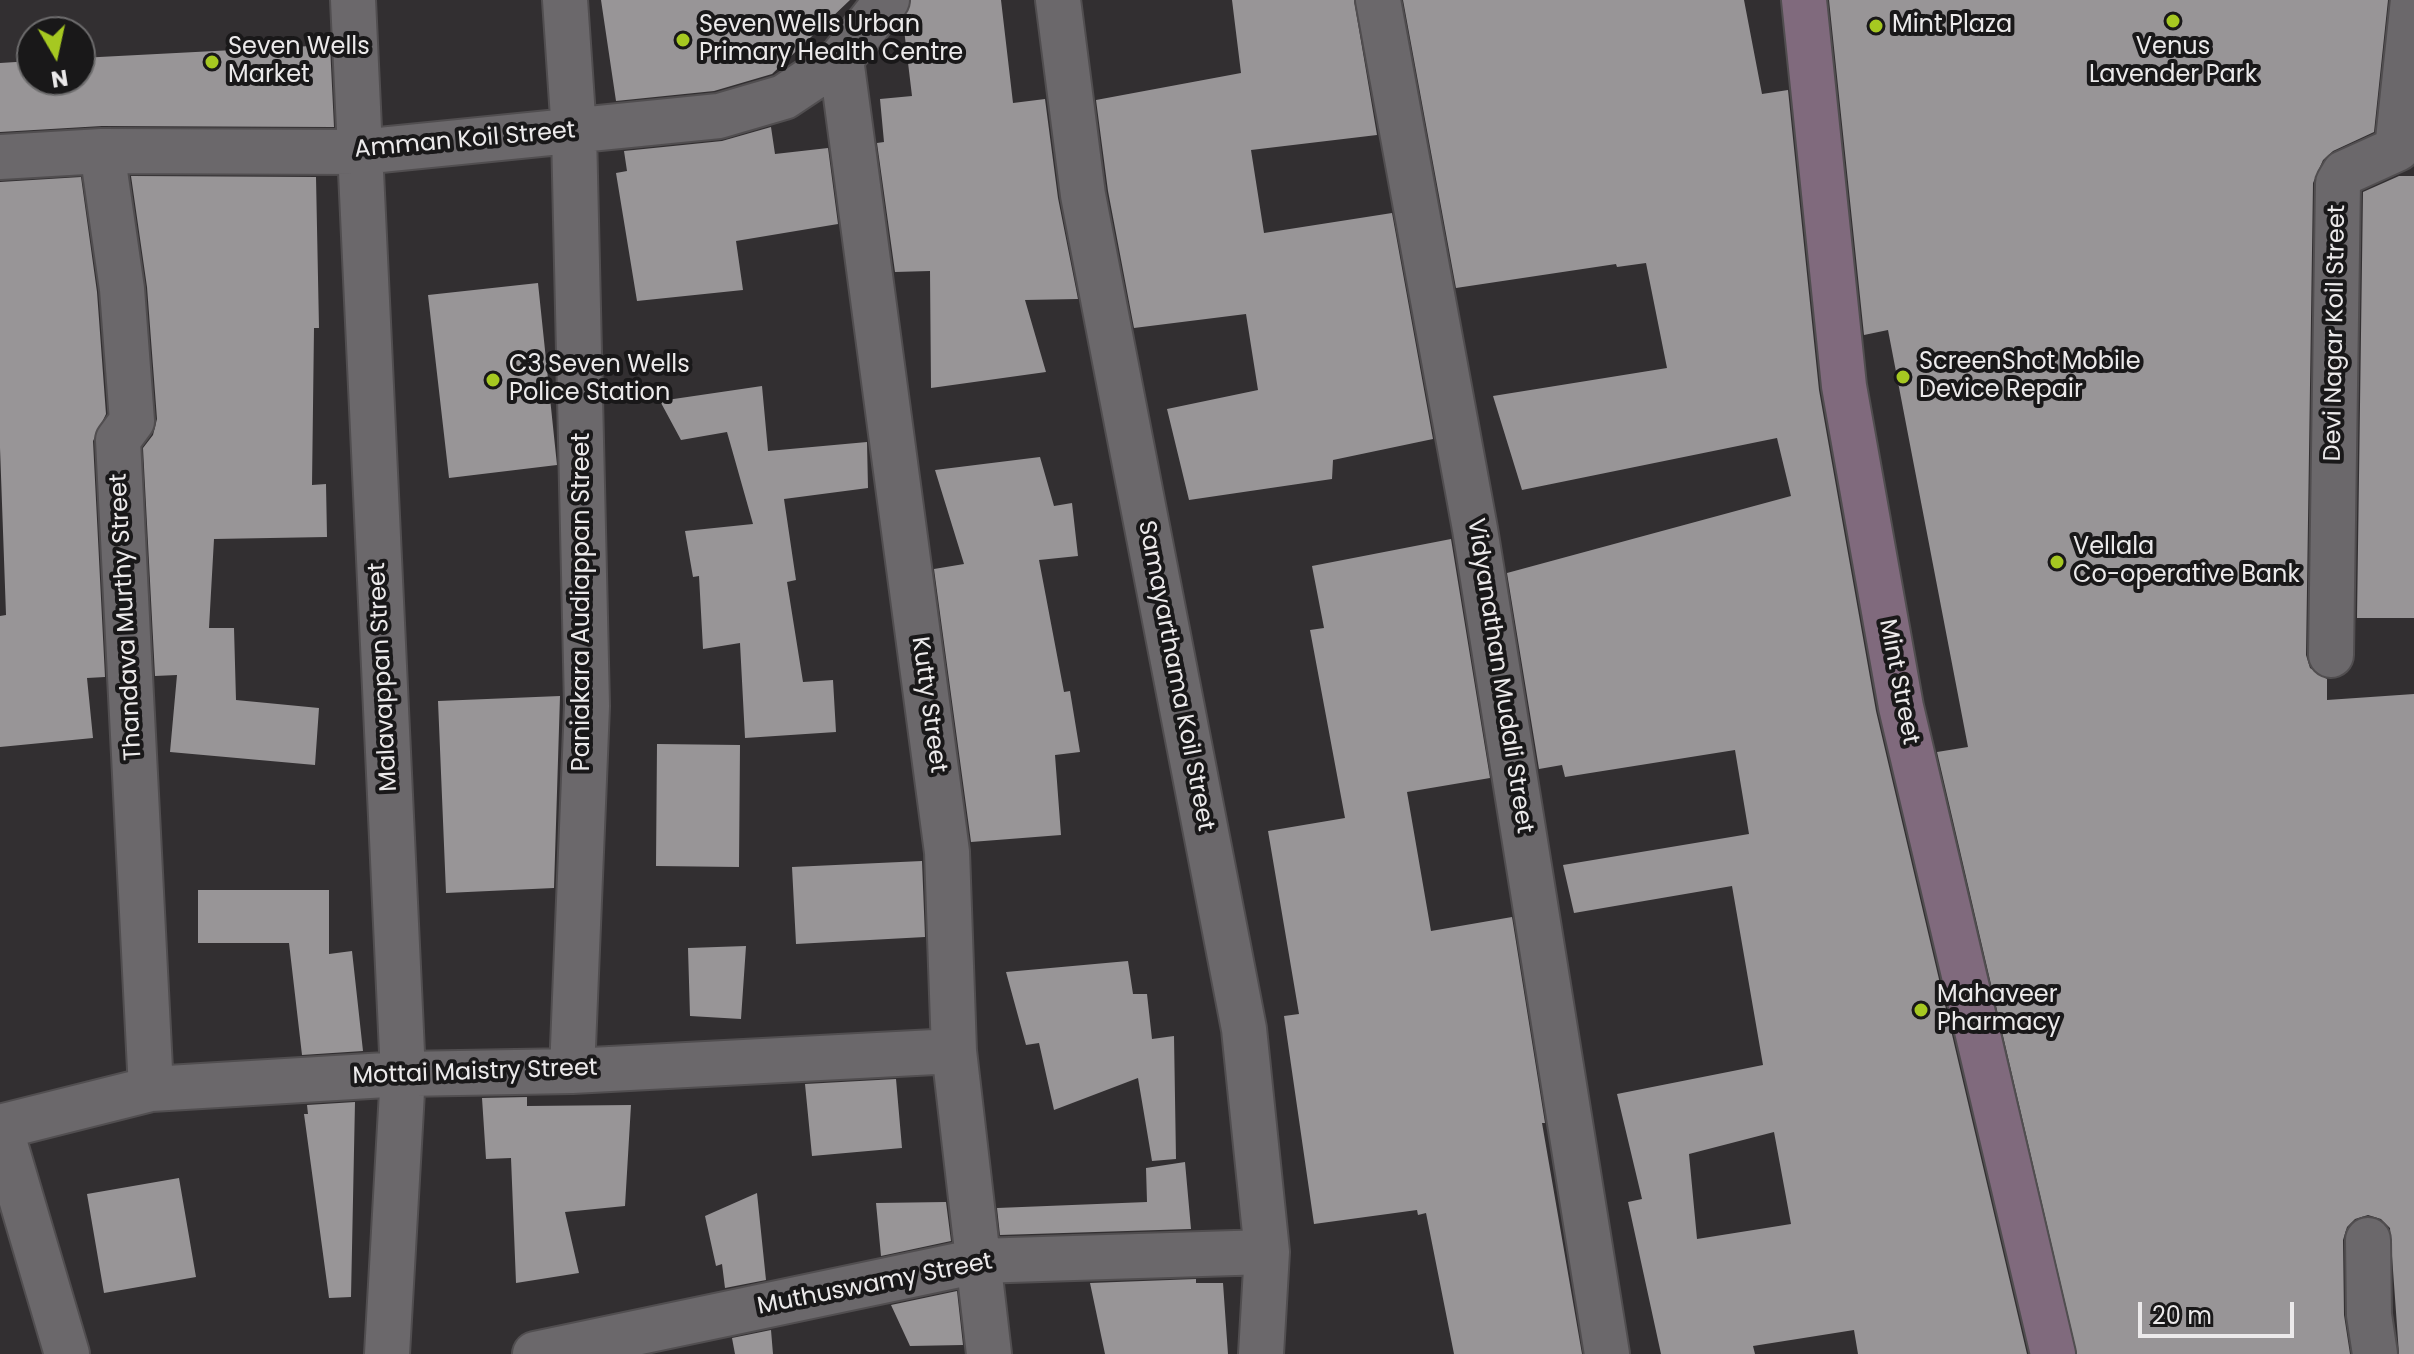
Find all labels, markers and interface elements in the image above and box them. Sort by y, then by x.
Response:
place label: Seven Wells Urban Primary Health Centre [699,12,963,68]
place label: Mint Plaza [1892,12,2012,40]
marker: Venus Lavender Park [2164,12,2182,30]
north arrow [16,16,96,96]
marker: Mint Plaza [1867,17,1885,35]
marker: Seven Wells Urban Primary Health Centre [674,31,692,49]
place label: Seven Wells Market [228,34,370,90]
place label: Venus Lavender Park [2089,34,2257,90]
marker: Seven Wells Market [203,53,221,71]
text: N [49,62,70,95]
street label: Amman Koil Street [353,117,577,165]
street label: Devi Nagar Koil Street [2319,204,2353,462]
place label: ScreenShot Mobile Device Repair [1919,349,2141,405]
place label: C3 Seven Wells Police Station [509,352,690,408]
marker: ScreenShot Mobile Device Repair [1894,368,1912,386]
marker: C3 Seven Wells Police Station [484,371,502,389]
street label: Paniakara Audiappan Street [569,433,597,771]
street label: Thandava Murthy Street [105,473,149,761]
street label: Vidyanathan Mudali Street [1460,516,1538,836]
street label: Samayarthama Koil Street [1131,518,1219,834]
place label: Vellala Co-operative Bank [2073,534,2300,590]
marker: Vellala Co-operative Bank [2048,553,2066,571]
street label: Malavappan Street [364,562,404,792]
street label: Mint Street [1872,617,1924,747]
street label: Kutty Street [904,635,952,775]
place label: Mahaveer Pharmacy [1937,982,2060,1038]
marker: Mahaveer Pharmacy [1912,1001,1930,1019]
street label: Mottai Maistry Street [352,1054,598,1092]
street label: Muthuswamy Street [755,1248,995,1322]
scale bar [2142,1286,2298,1336]
text: 20 m [2152,1299,2212,1332]

